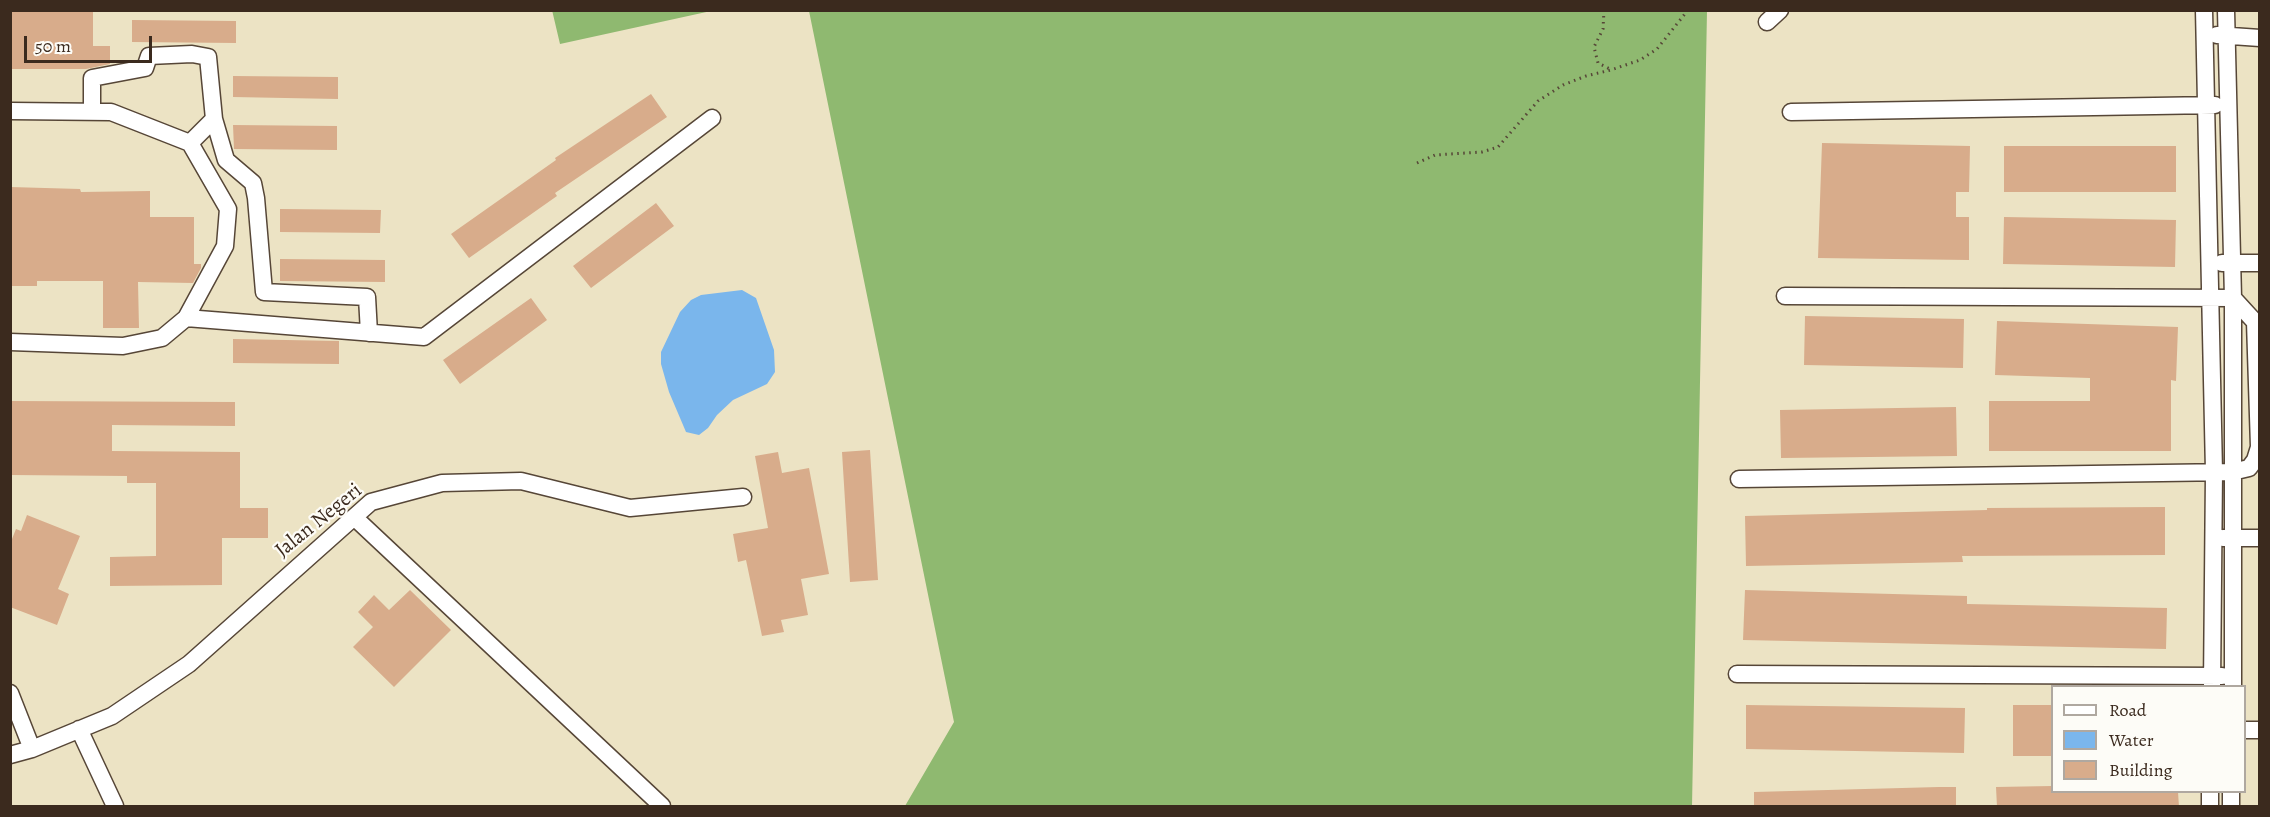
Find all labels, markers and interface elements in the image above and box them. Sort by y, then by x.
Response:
scale bar [27,24,154,62]
text: 50 m [35,34,71,58]
street label: Jalan Negeri [271,478,367,564]
legend [2051,685,2246,793]
text: Road [2109,698,2146,722]
text: Water [2109,728,2154,752]
text: Building [2109,758,2173,782]

